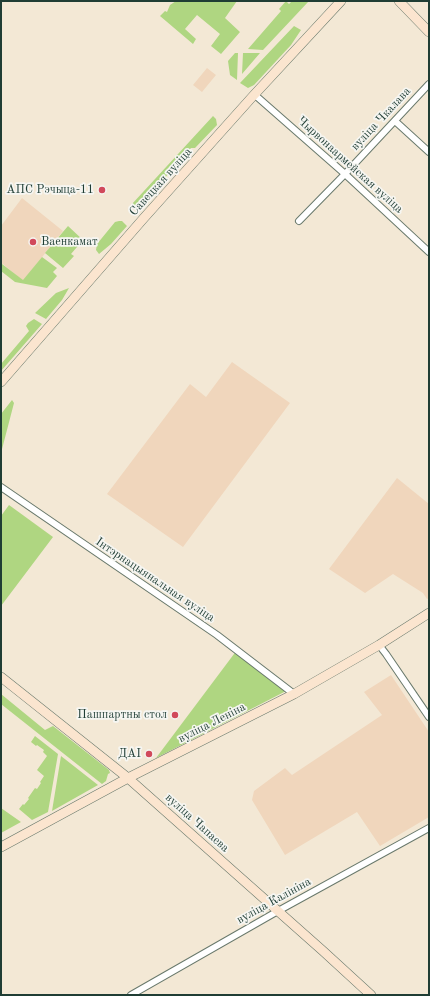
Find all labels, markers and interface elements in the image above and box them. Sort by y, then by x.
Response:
street label: вуліца Чкалава [348,84,414,154]
street label: Чырвонаармейская вуліца [294,114,406,216]
street label: Савецкая вуліца [127,145,195,219]
place label: АПС Рэчыца-11 [6,183,94,197]
marker: АПС Рэчыца-11 [97,185,107,195]
place label: Ваенкамат [41,235,98,249]
marker: Ваенкамат [28,237,38,247]
street label: Інтэрнацыянальная вуліца [93,535,217,625]
street label: вуліца Леніна [176,700,248,746]
place label: Пашпартны стол [77,708,167,722]
marker: Пашпартны стол [170,710,180,720]
place label: ДАІ [118,747,141,761]
marker: ДАІ [144,749,154,759]
street label: вуліца Чапаева [162,791,232,855]
street label: вуліца Калініна [234,875,314,927]

